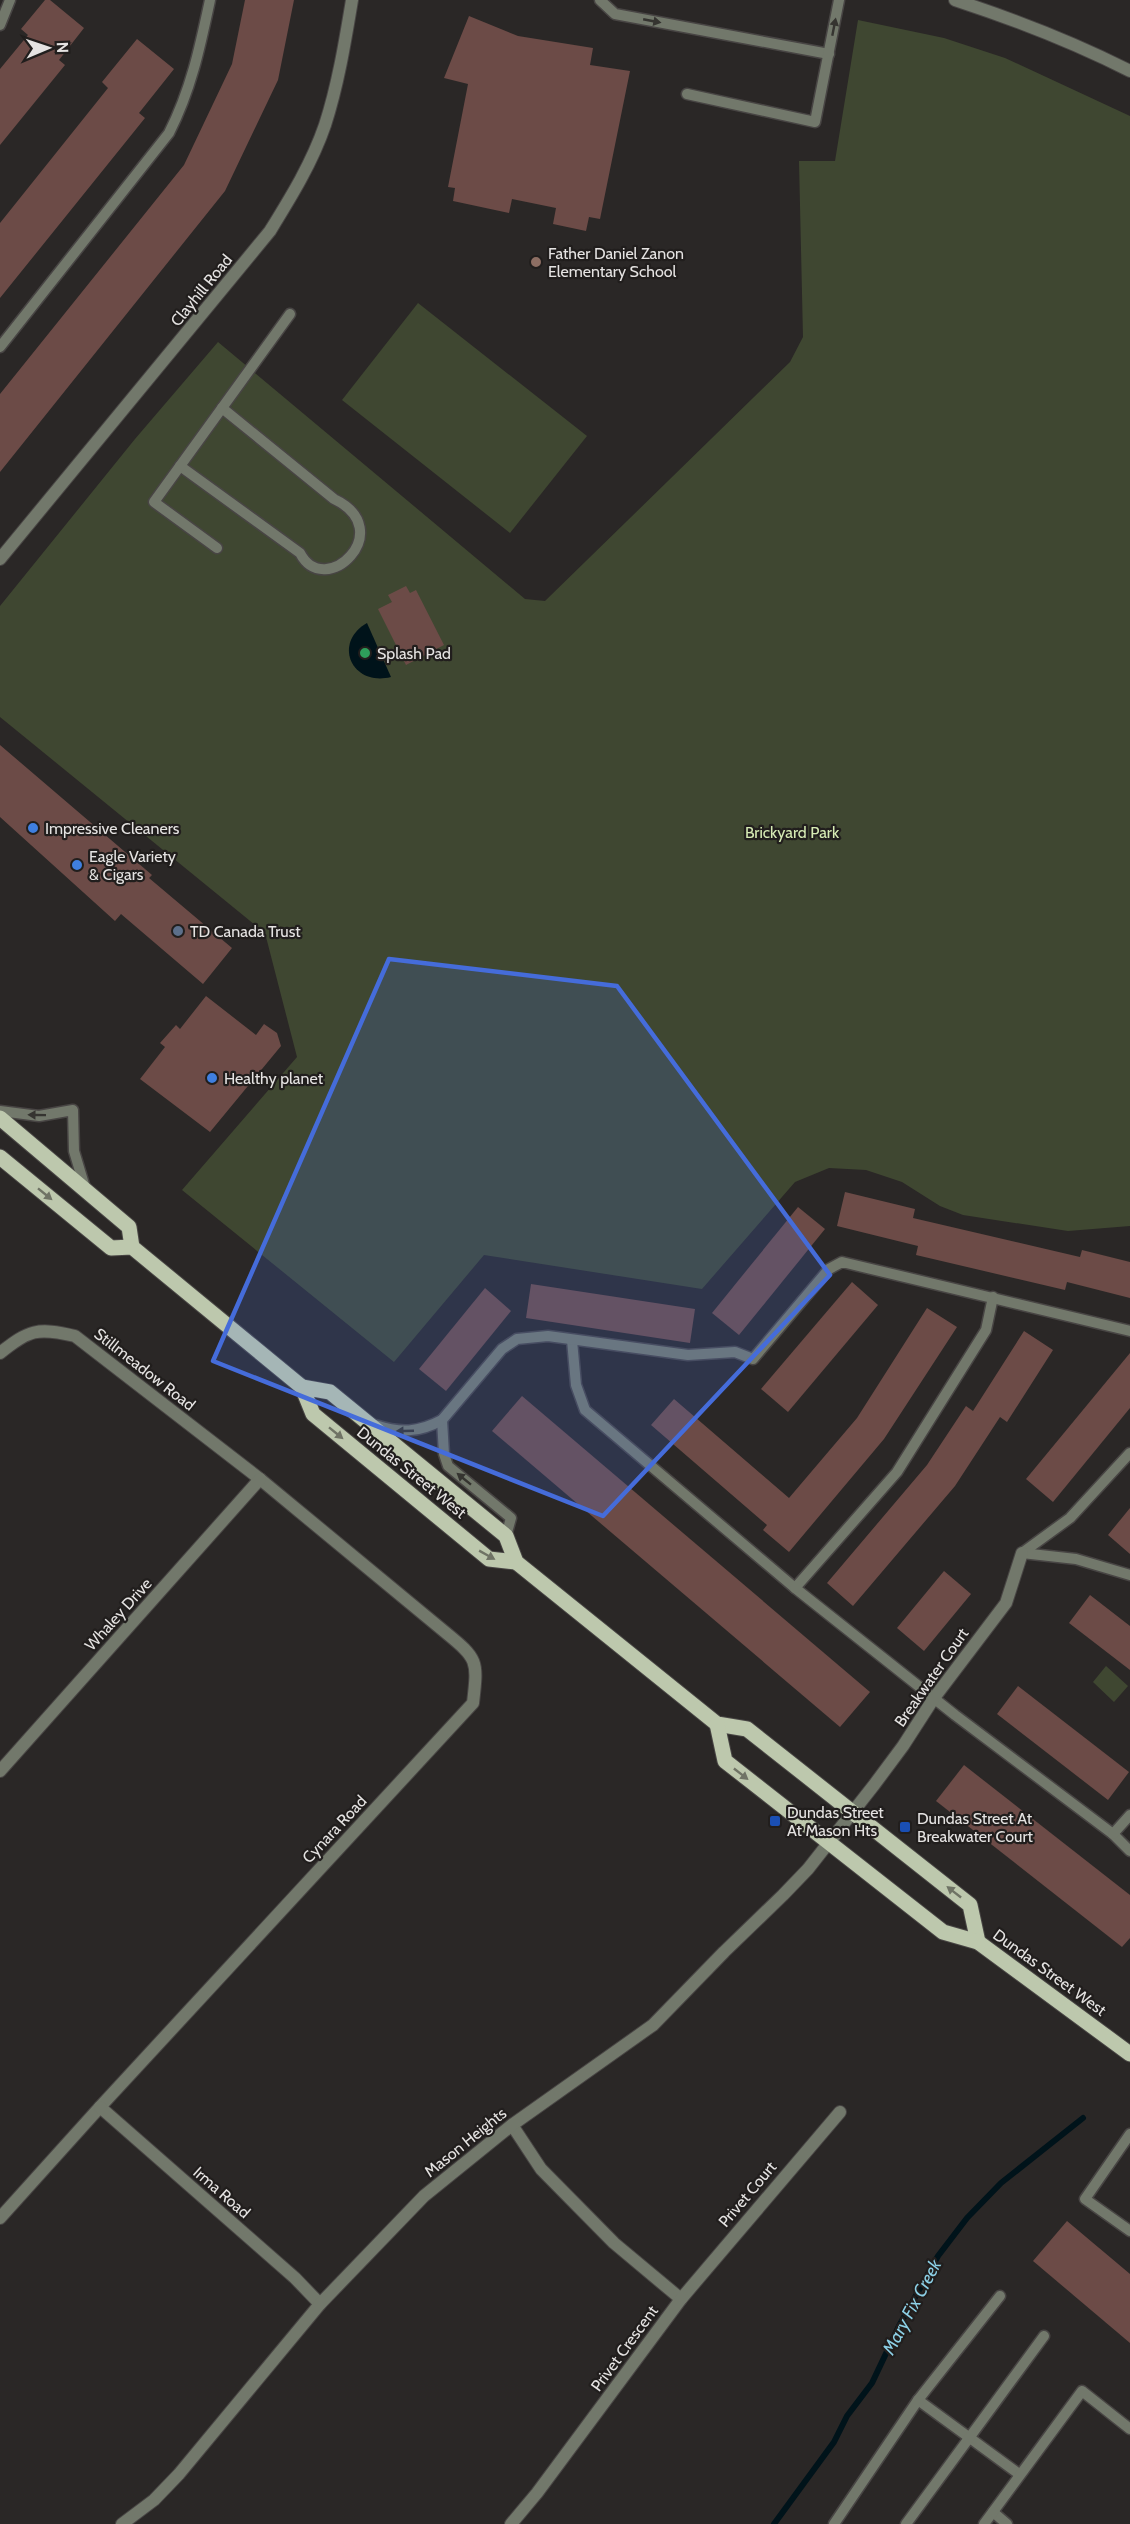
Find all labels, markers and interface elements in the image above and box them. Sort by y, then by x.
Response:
one-way arrow [643,17,662,26]
one-way arrow [830,17,839,36]
north arrow [18,18,78,78]
text: N [53,42,72,53]
place label: Father Daniel Zanon Elementary School [548,244,684,281]
street label: Clayhill Road [167,251,236,330]
marker: Father Daniel Zanon Elementary School [529,255,543,269]
place label: Splash Pad [377,644,451,663]
marker: Splash Pad [358,646,372,660]
place label: Impressive Cleaners [45,819,180,838]
marker: Impressive Cleaners [26,821,40,835]
park label: Brickyard Park [745,823,840,842]
place label: Eagle Variety & Cigars [89,847,176,884]
marker: Eagle Variety & Cigars [70,858,84,872]
place label: TD Canada Trust [190,922,301,941]
marker: TD Canada Trust [171,924,185,938]
place label: Healthy planet [224,1069,324,1088]
marker: Healthy planet [205,1071,219,1085]
one-way arrow [27,1110,46,1119]
one-way arrow [38,1187,53,1199]
street label: Stillmeadow Road [90,1324,199,1415]
street label: Dundas Street West [353,1422,471,1523]
one-way arrow [328,1426,343,1438]
one-way arrow [395,1426,414,1436]
one-way arrow [456,1473,472,1486]
one-way arrow [479,1550,496,1560]
street label: Whaley Drive [81,1574,156,1654]
street label: Breakwater Court [890,1624,973,1730]
one-way arrow [734,1767,749,1779]
street label: Cynara Road [298,1792,370,1867]
place label: Dundas Street At Mason Hts [787,1803,884,1840]
place label: Dundas Street At Breakwater Court [917,1809,1033,1846]
marker: Dundas Street At Mason Hts [768,1814,782,1828]
marker: Dundas Street At Breakwater Court [898,1820,912,1834]
one-way arrow [946,1885,962,1898]
street label: Dundas Street West [989,1925,1110,2020]
street label: Mason Heights [421,2103,510,2181]
street label: Privet Court [715,2157,781,2231]
street label: Irma Road [189,2163,254,2222]
water label: Mary Fix Creek [877,2255,947,2359]
street label: Privet Crescent [587,2301,662,2395]

